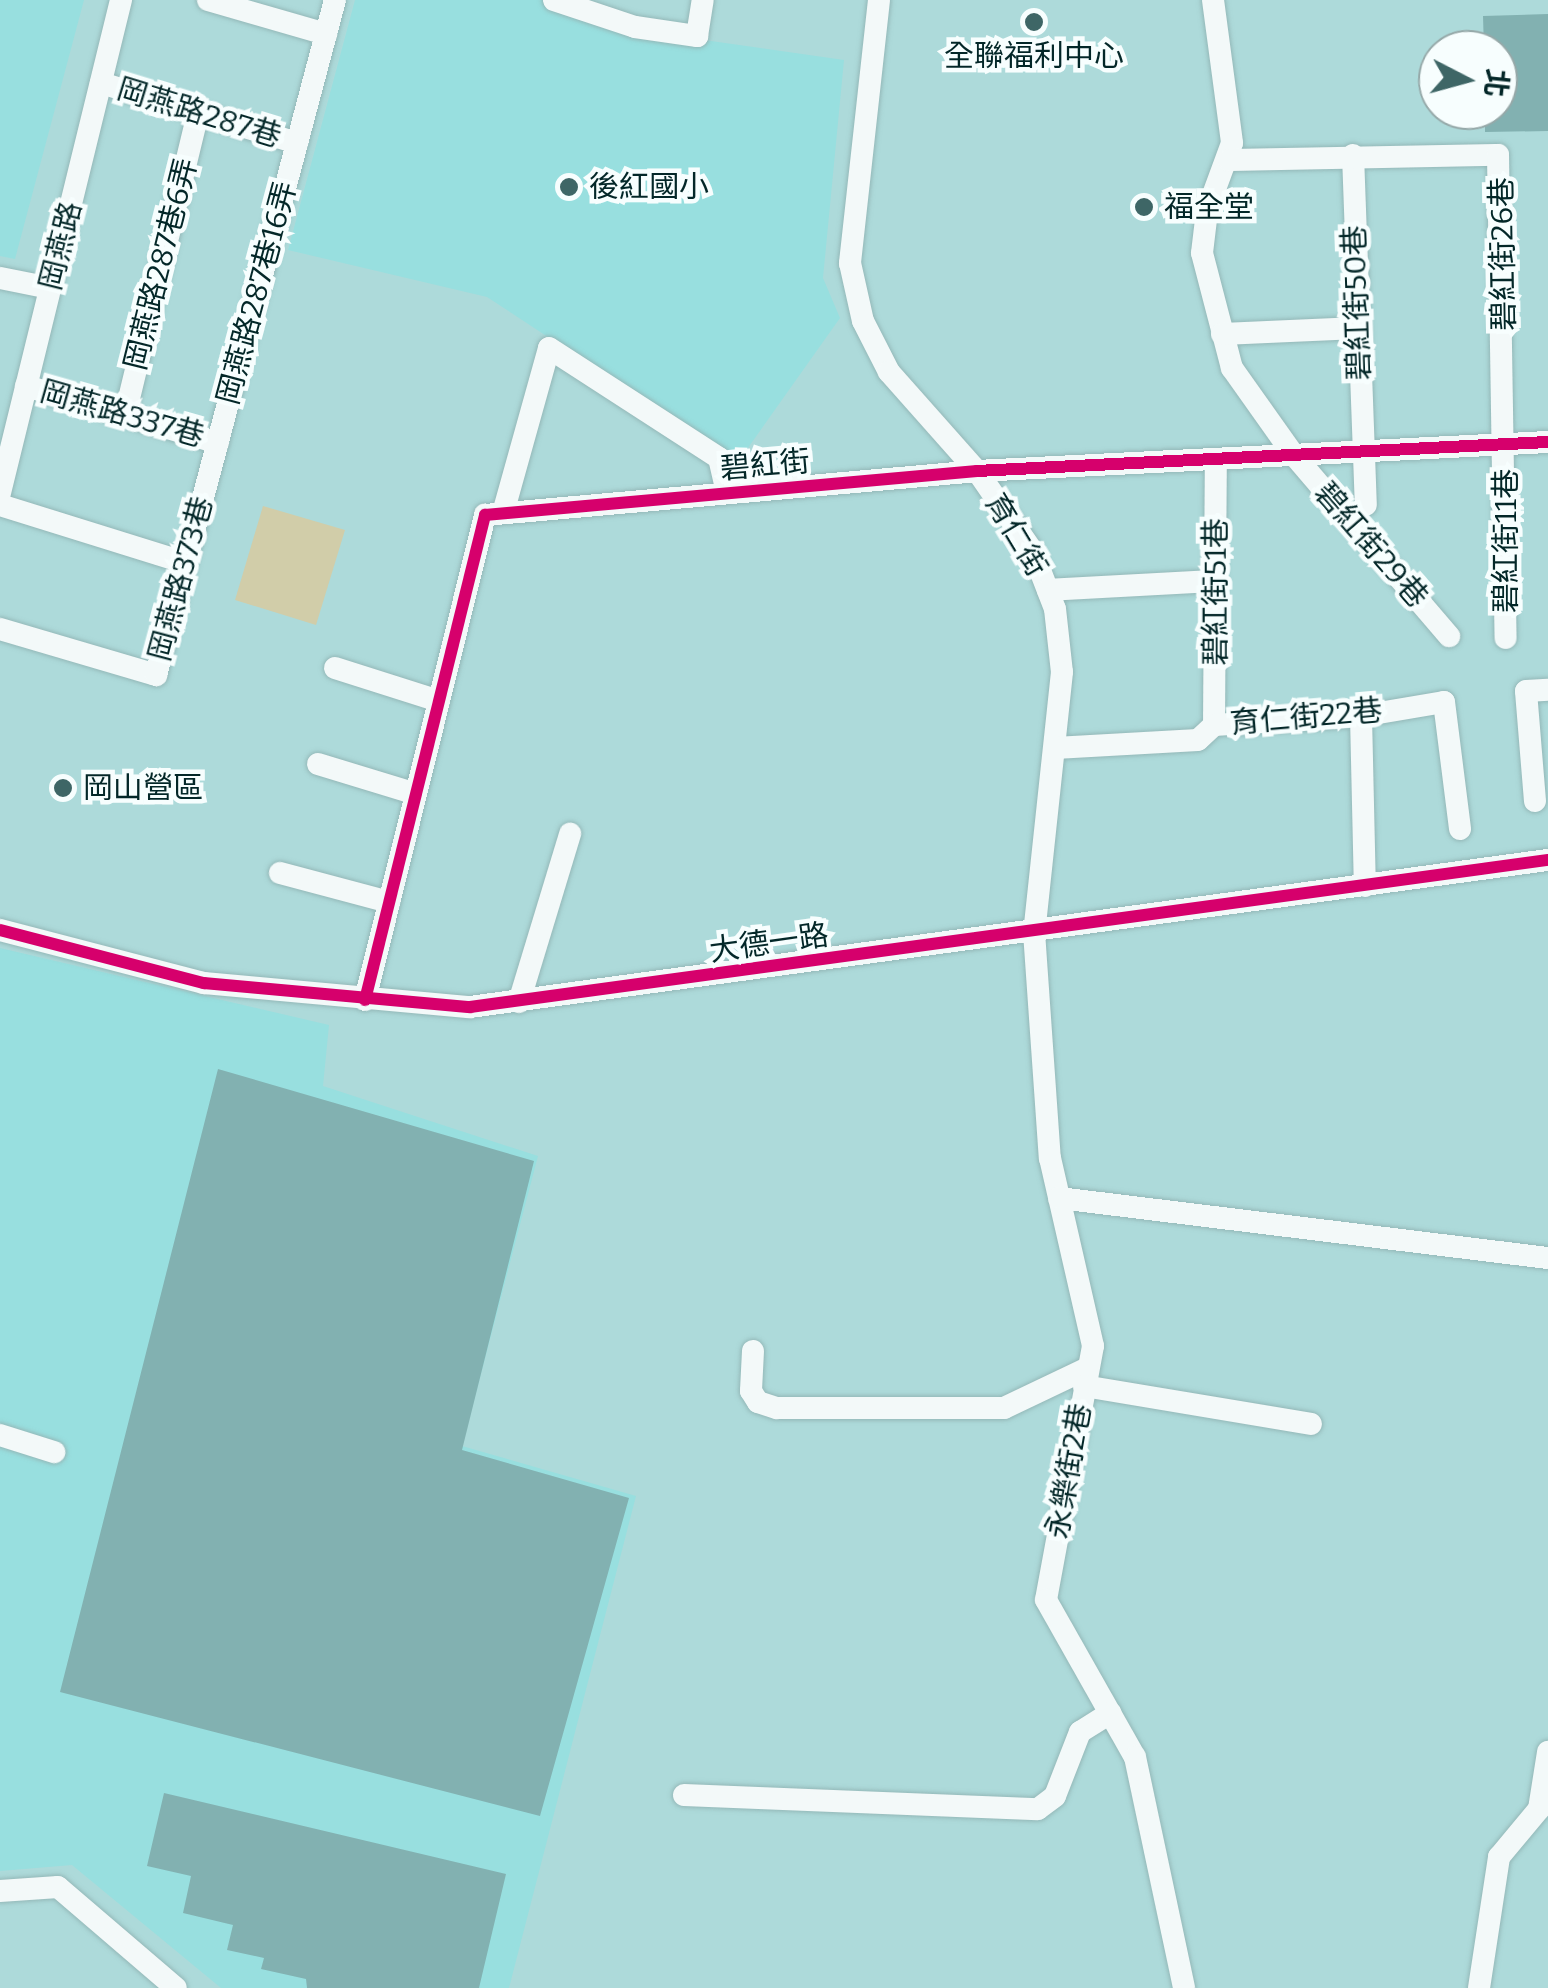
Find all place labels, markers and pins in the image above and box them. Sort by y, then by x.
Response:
marker: 全聯福利中心 [1023,11,1045,33]
place label: 全聯福利中心 [944,38,1124,74]
place label: 後紅國小 [589,169,709,205]
marker: 後紅國小 [558,176,580,198]
place label: 福全堂 [1164,189,1254,225]
marker: 福全堂 [1133,196,1155,218]
place label: 岡山營區 [83,770,203,806]
marker: 岡山營區 [52,777,74,799]

